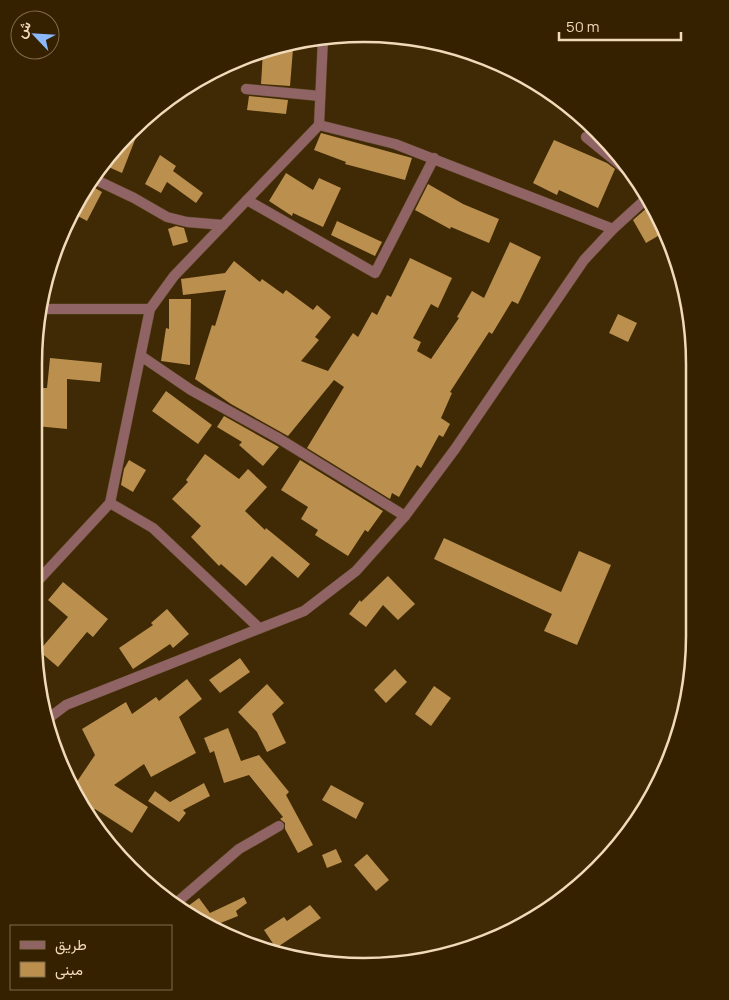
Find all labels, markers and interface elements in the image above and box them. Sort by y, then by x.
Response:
north arrow [10,10,60,60]
scale bar [559,10,682,42]
text: 50 m [566,16,600,37]
text: ش [11,17,35,41]
legend [10,925,172,990]
text: طريق [55,934,87,955]
text: مبنى [55,959,83,980]

